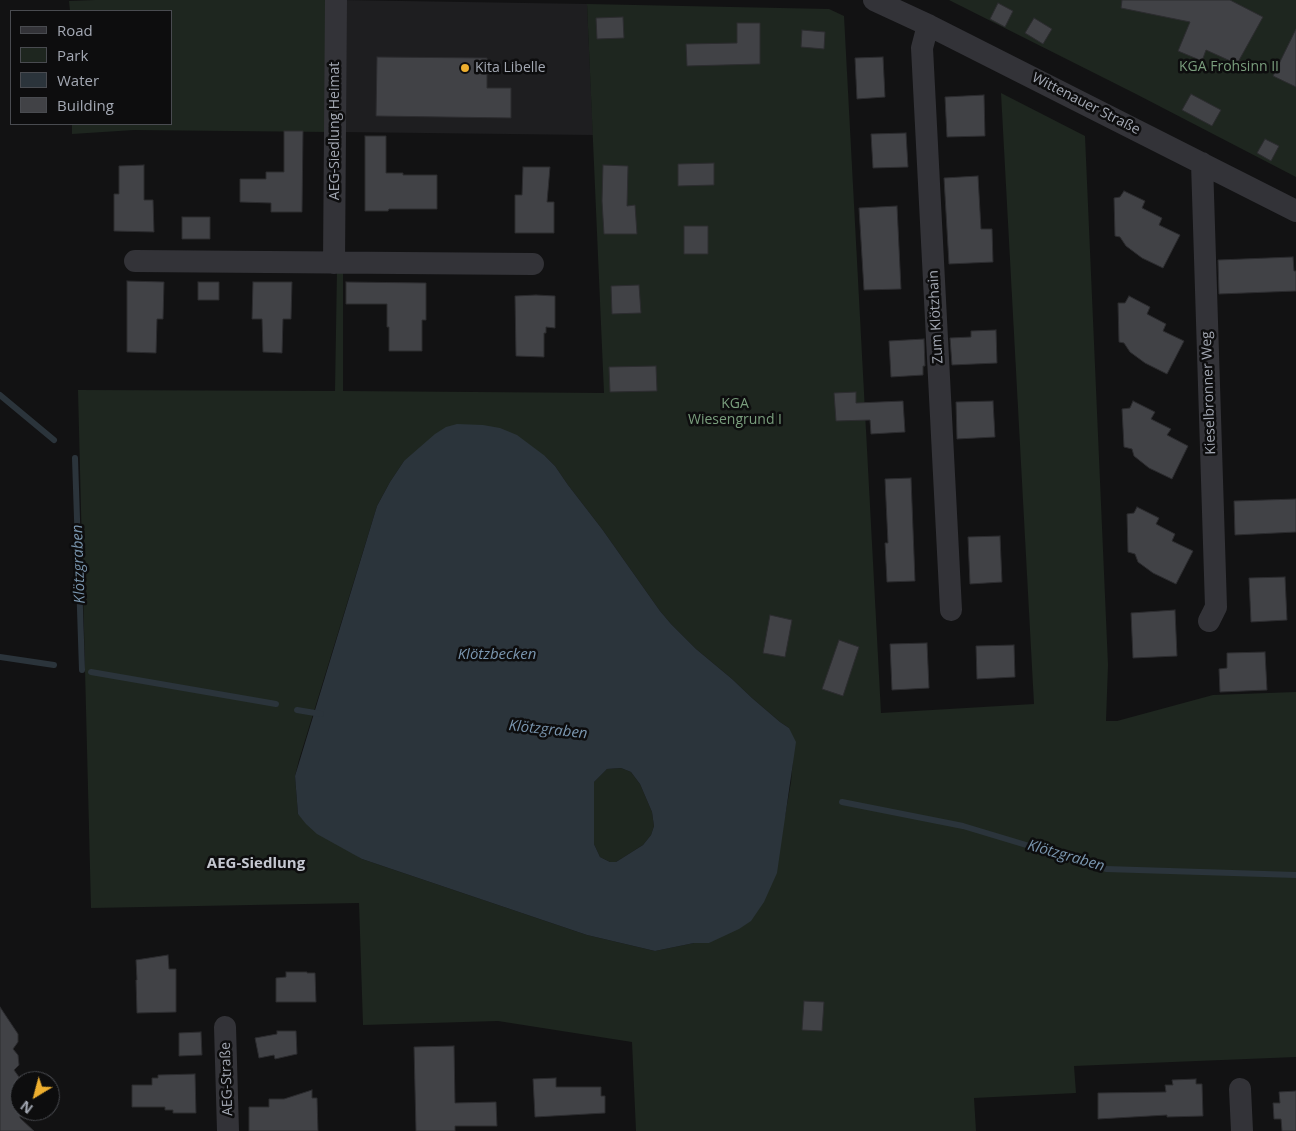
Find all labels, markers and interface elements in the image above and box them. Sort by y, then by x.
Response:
legend [10,10,172,125]
text: Road [57,20,93,40]
text: Park [57,45,88,65]
park label: KGA Frohsinn II [1179,59,1279,75]
place label: Kita Libelle [475,60,546,76]
street label: AEG-Siedlung Heimat [327,62,343,200]
marker: Kita Libelle [459,62,471,74]
street label: Wittenauer Straße [1029,69,1143,139]
text: Water [57,70,99,90]
text: Building [57,95,114,115]
street label: Zum Klötzhain [925,270,947,364]
street label: Kieselbronner Weg [1198,331,1220,455]
park label: KGA Wiesengrund I [688,396,782,428]
water label: Klötzgraben [69,524,89,604]
water label: Klötzbecken [458,646,536,664]
water label: Klötzgraben [508,717,588,743]
water label: Klötzgraben [1025,836,1107,876]
district label: AEG-Siedlung [207,855,305,873]
street label: AEG-Straße [217,1042,237,1116]
north arrow [10,1071,60,1121]
text: N [16,1097,37,1119]

